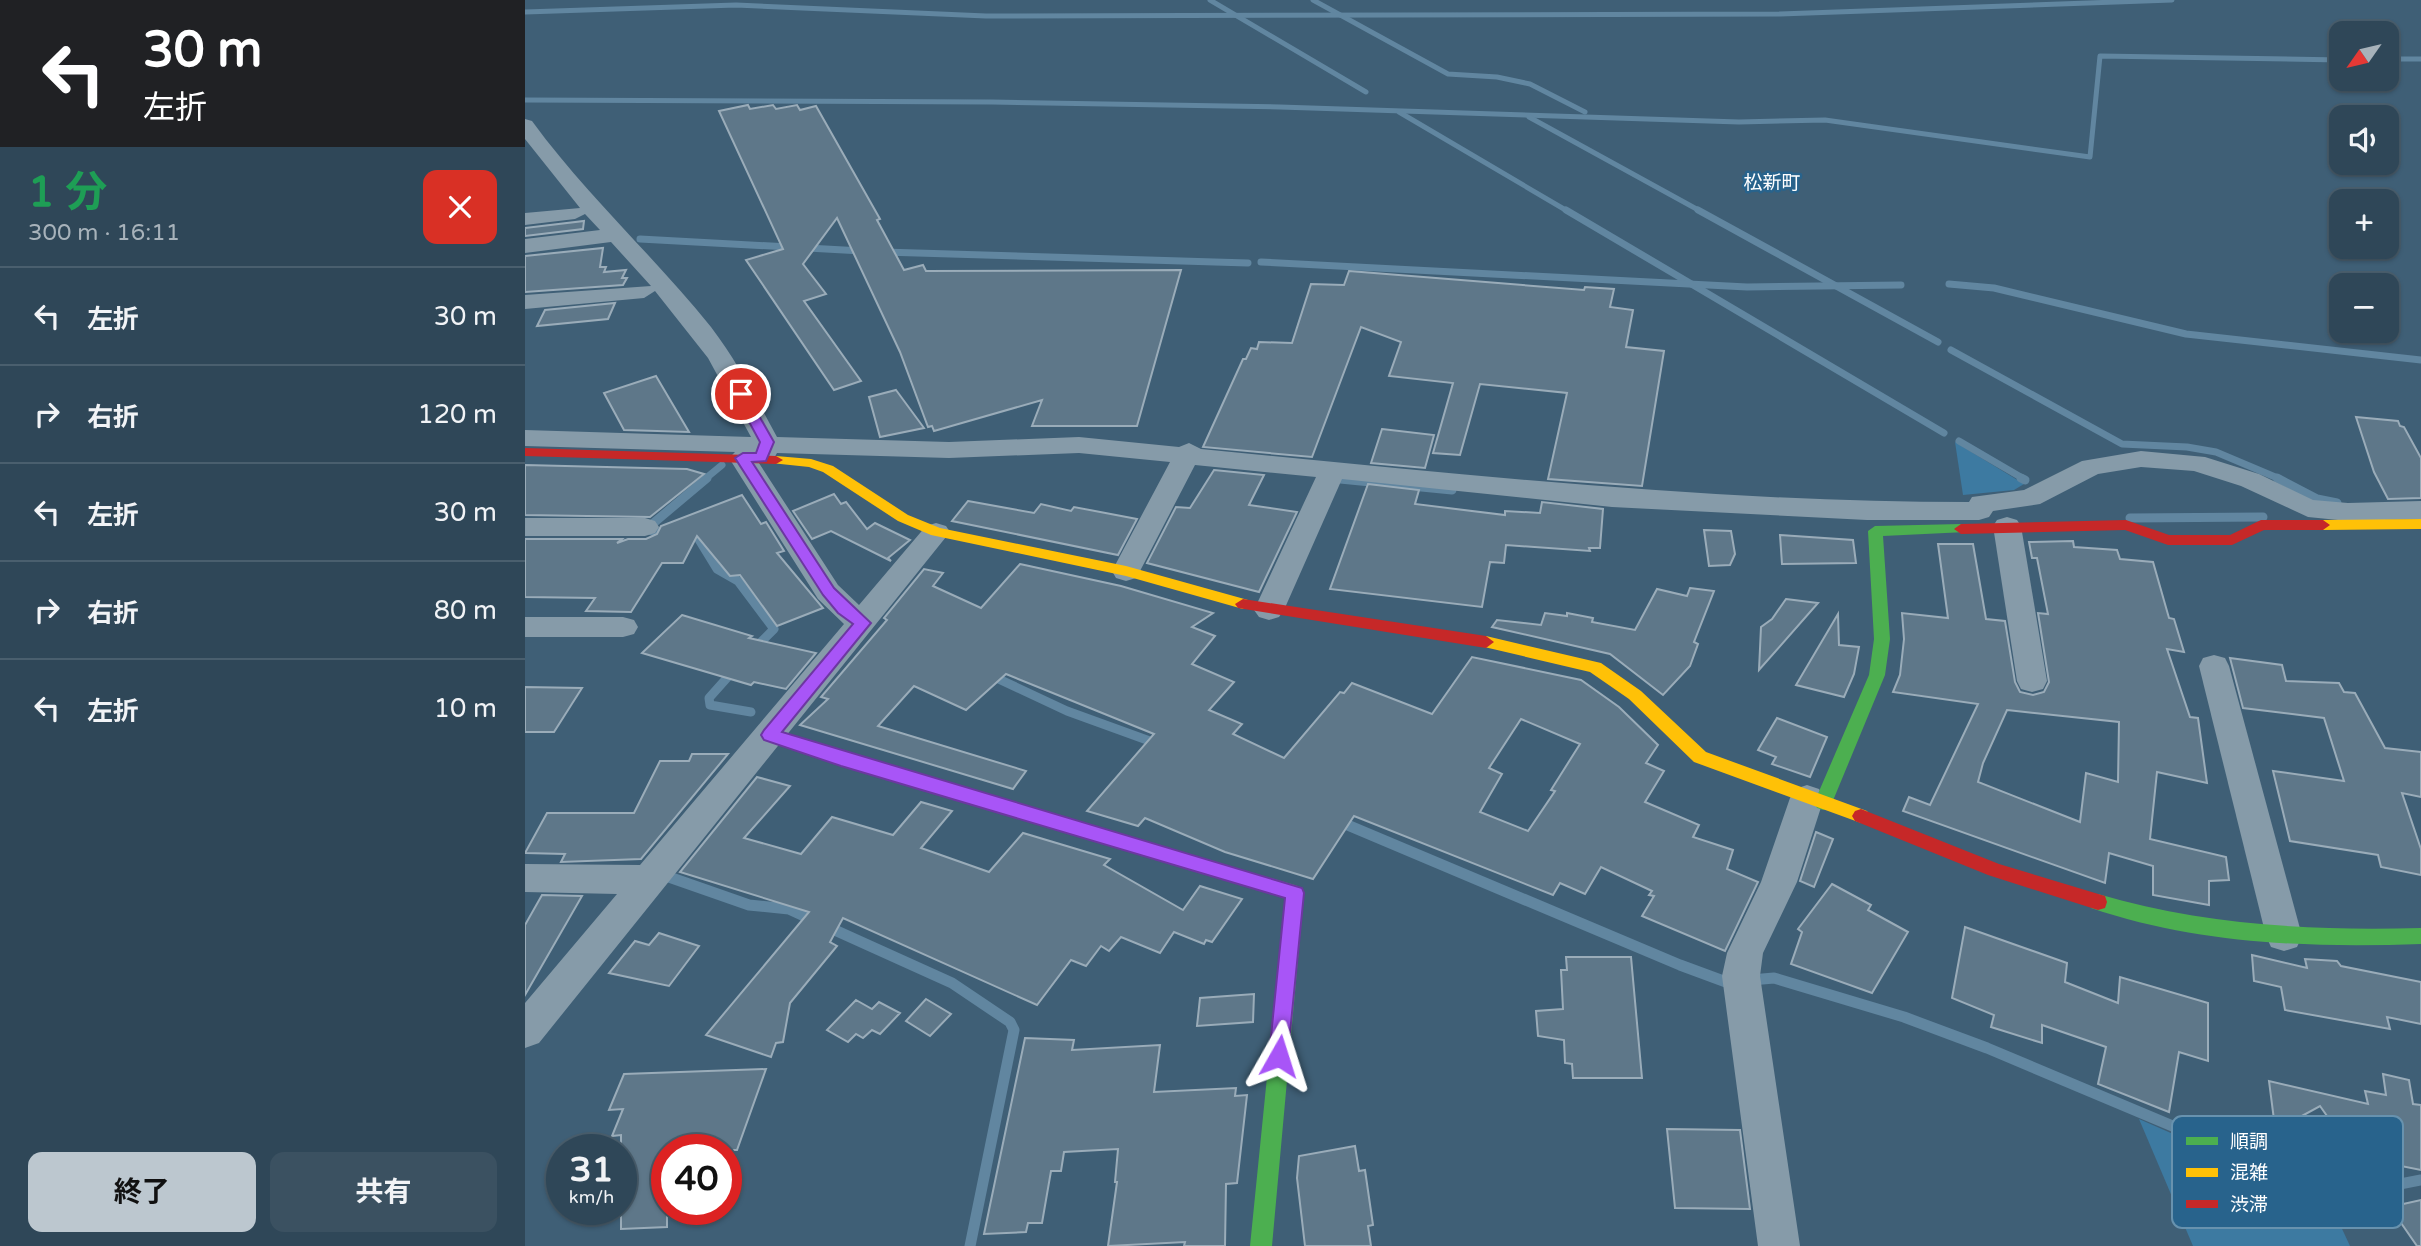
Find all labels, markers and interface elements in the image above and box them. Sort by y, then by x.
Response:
text: 30 m [143,21,262,80]
north arrow [2329,21,2399,91]
map controls [2329,21,2399,343]
icon: left [28,28,119,119]
text: 左折 [143,89,207,127]
button: sound [2329,105,2399,175]
text: 1 分 [28,167,107,218]
button: close [423,170,497,244]
district label: 松新町 [1743,172,1801,194]
button: + [2329,189,2399,259]
text: 300 m · 16:11 [28,219,180,247]
button: − [2329,273,2399,343]
icon: left [28,297,66,335]
text: 30 m [434,301,497,332]
text: 左折 [87,304,139,335]
pin [711,364,771,424]
icon: arrive [722,375,760,413]
icon: right [28,395,66,433]
text: 120 m [417,399,497,430]
text: 右折 [87,402,139,433]
icon: left [28,493,66,531]
text: 30 m [434,497,497,528]
text: 左折 [87,500,139,531]
icon: right [28,591,66,629]
text: 80 m [434,595,497,626]
text: 右折 [87,598,139,629]
icon: left [28,689,66,727]
text: 10 m [434,693,497,724]
text: 左折 [87,696,139,727]
position arrow [1242,1019,1316,1093]
legend [2172,1116,2403,1228]
text: 順調 [2230,1131,2268,1153]
speed limit sign: 40 [651,1134,742,1225]
text: 31 [570,1149,613,1191]
button: 終了 [28,1152,256,1232]
button: 共有 [270,1152,497,1232]
text: 混雑 [2230,1162,2268,1184]
text: km/h [569,1186,614,1208]
text: 渋滞 [2230,1194,2268,1216]

